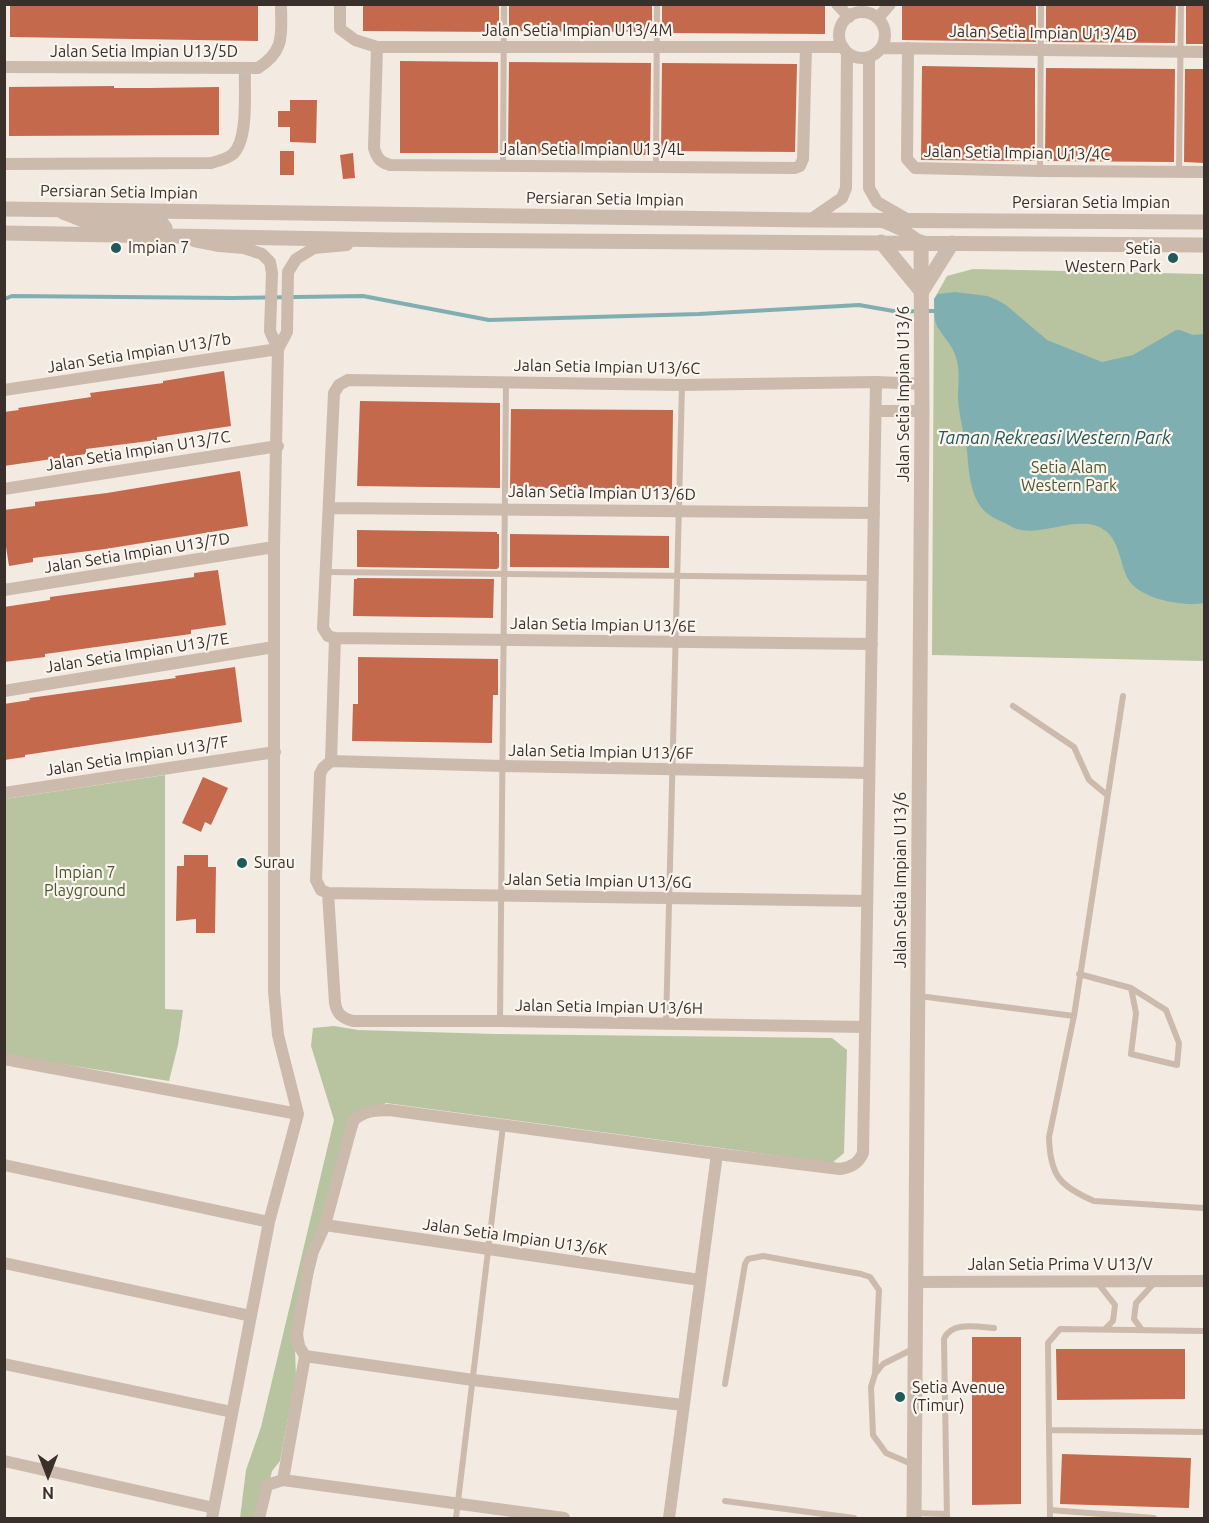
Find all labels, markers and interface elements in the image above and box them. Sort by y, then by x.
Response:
street label: Jalan Setia Impian U13/4M [482,21,672,41]
street label: Jalan Setia Impian U13/4D [949,22,1137,44]
street label: Jalan Setia Impian U13/5D [50,42,238,62]
street label: Jalan Setia Impian U13/4L [500,140,684,160]
street label: Jalan Setia Impian U13/4C [924,142,1110,164]
street label: Persiaran Setia Impian [40,181,198,203]
street label: Persiaran Setia Impian [526,188,684,210]
street label: Persiaran Setia Impian [1012,193,1170,213]
place label: Impian 7 [128,238,189,258]
place label: Setia Western Park [1065,239,1161,277]
marker: Impian 7 [109,241,123,255]
marker: Setia Western Park [1166,251,1180,265]
street label: Jalan Setia Impian U13/6 [894,306,914,482]
street label: Jalan Setia Impian U13/7b [46,329,232,377]
street label: Jalan Setia Impian U13/6C [514,356,700,378]
street label: Jalan Setia Impian U13/7C [44,427,232,475]
water label: Taman Rekreasi Western Park [937,427,1171,449]
park label: Setia Alam Western Park [1021,458,1117,496]
street label: Jalan Setia Impian U13/6D [508,482,696,504]
street label: Jalan Setia Impian U13/7D [43,529,231,577]
street label: Jalan Setia Impian U13/6E [510,614,696,636]
street label: Jalan Setia Impian U13/7E [44,629,230,677]
street label: Jalan Setia Impian U13/7F [44,732,230,780]
street label: Jalan Setia Impian U13/6F [508,741,694,763]
street label: Jalan Setia Impian U13/6 [891,792,911,968]
place label: Surau [254,853,295,873]
marker: Surau [235,856,249,870]
park label: Impian 7 Playground [44,863,126,901]
street label: Jalan Setia Impian U13/6G [504,870,692,892]
street label: Jalan Setia Impian U13/6H [515,996,703,1018]
street label: Jalan Setia Impian U13/6K [421,1215,609,1259]
street label: Jalan Setia Prima V U13/V [967,1255,1153,1275]
place label: Setia Avenue (Timur) [912,1378,1005,1416]
marker: Setia Avenue (Timur) [893,1390,907,1404]
north arrow [18,1445,78,1505]
text: N [42,1484,54,1502]

